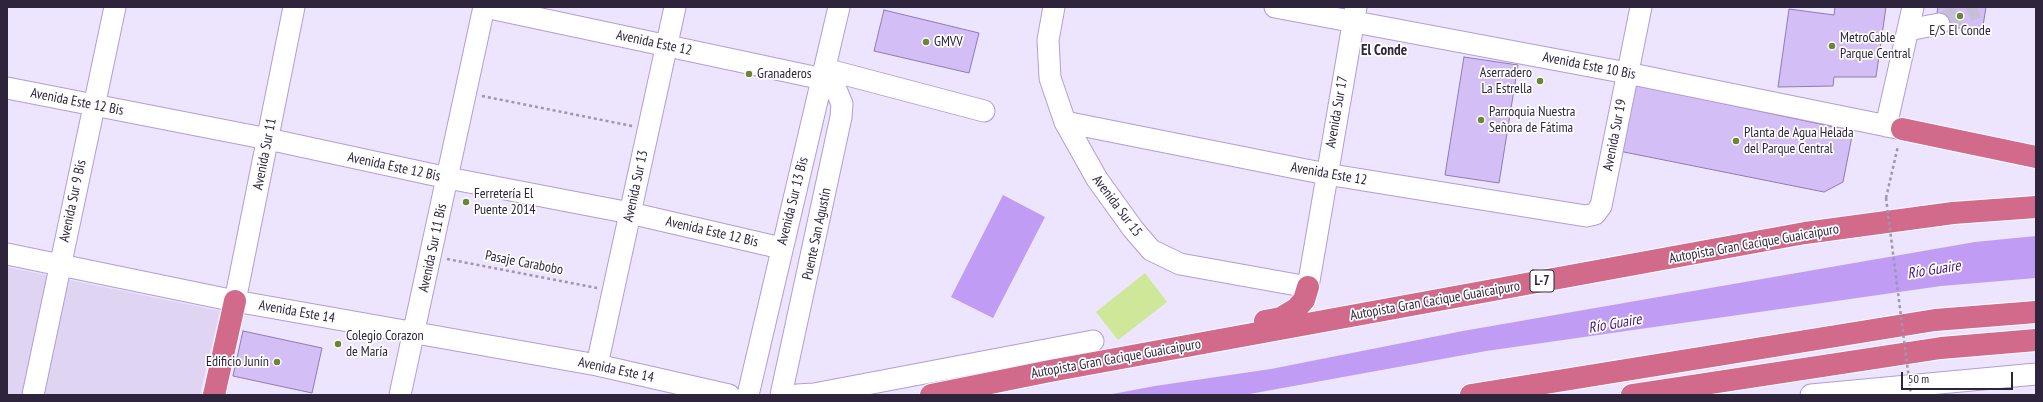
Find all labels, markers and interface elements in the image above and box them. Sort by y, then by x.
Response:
marker: E/S El Conde [1955,11,1965,21]
place label: E/S El Conde [1929,23,1991,39]
street label: Avenida Este 12 [615,27,693,59]
place label: MetroCable Parque Central [1840,30,1911,62]
place label: GMVV [934,34,963,50]
marker: GMVV [921,37,931,47]
marker: MetroCable Parque Central [1827,41,1837,51]
district label: El Conde [1361,42,1407,60]
street label: Avenida Este 10 Bis [1541,49,1637,83]
place label: Aserradero La Estrella [1480,65,1532,98]
place label: Granaderos [757,66,812,82]
marker: Granaderos [744,69,754,79]
street label: Avenida Sur 17 [1322,75,1352,149]
marker: Aserradero La Estrella [1535,76,1545,86]
street label: Avenida Este 12 Bis [29,85,125,119]
street label: Avenida Sur 19 [1600,98,1630,172]
place label: Parroquia Nuestra Señora de Fátima [1489,104,1575,136]
marker: Parroquia Nuestra Señora de Fátima [1476,115,1486,125]
street label: Avenida Sur 11 [250,117,280,191]
place label: Planta de Agua Helada del Parque Central [1744,125,1854,158]
marker: Planta de Agua Helada del Parque Central [1731,136,1741,146]
street label: Avenida Este 12 Bis [346,149,442,185]
street label: Avenida Sur 13 [620,149,652,223]
street label: Avenida Sur 13 Bis [774,155,812,247]
street label: Avenida Sur 9 Bis [56,158,90,244]
street label: Avenida Este 12 [1290,159,1368,189]
street label: Avenida Sur 15 [1088,172,1146,240]
place label: Ferretería El Puente 2014 [474,186,536,218]
street label: Puente San Agustín [799,187,835,281]
marker: Ferretería El Puente 2014 [461,197,471,207]
street label: Avenida Sur 11 Bis [415,202,451,294]
street label: Avenida Este 12 Bis [664,213,760,251]
street label: Autopista Gran Cacique Guaicaipuro [1668,221,1840,267]
street label: Pasaje Carabobo [484,247,564,279]
water label: Río Guaire [1906,257,1962,283]
road number: L-7 [1530,270,1554,292]
street label: Autopista Gran Cacique Guaicaipuro [1349,278,1521,324]
street label: Avenida Este 14 [258,297,336,327]
water label: Río Guaire [1587,310,1643,338]
place label: Colegio Corazon de María [346,328,424,360]
street label: Autopista Gran Cacique Guaicaipuro [1030,336,1202,382]
marker: Colegio Corazon de María [333,339,343,349]
place label: Edificio Junín [206,354,269,370]
street label: Avenida Este 14 [577,354,655,386]
marker: Edificio Junín [272,357,282,367]
scale bar [1903,364,2015,390]
text: 50 m [1908,371,1929,386]

